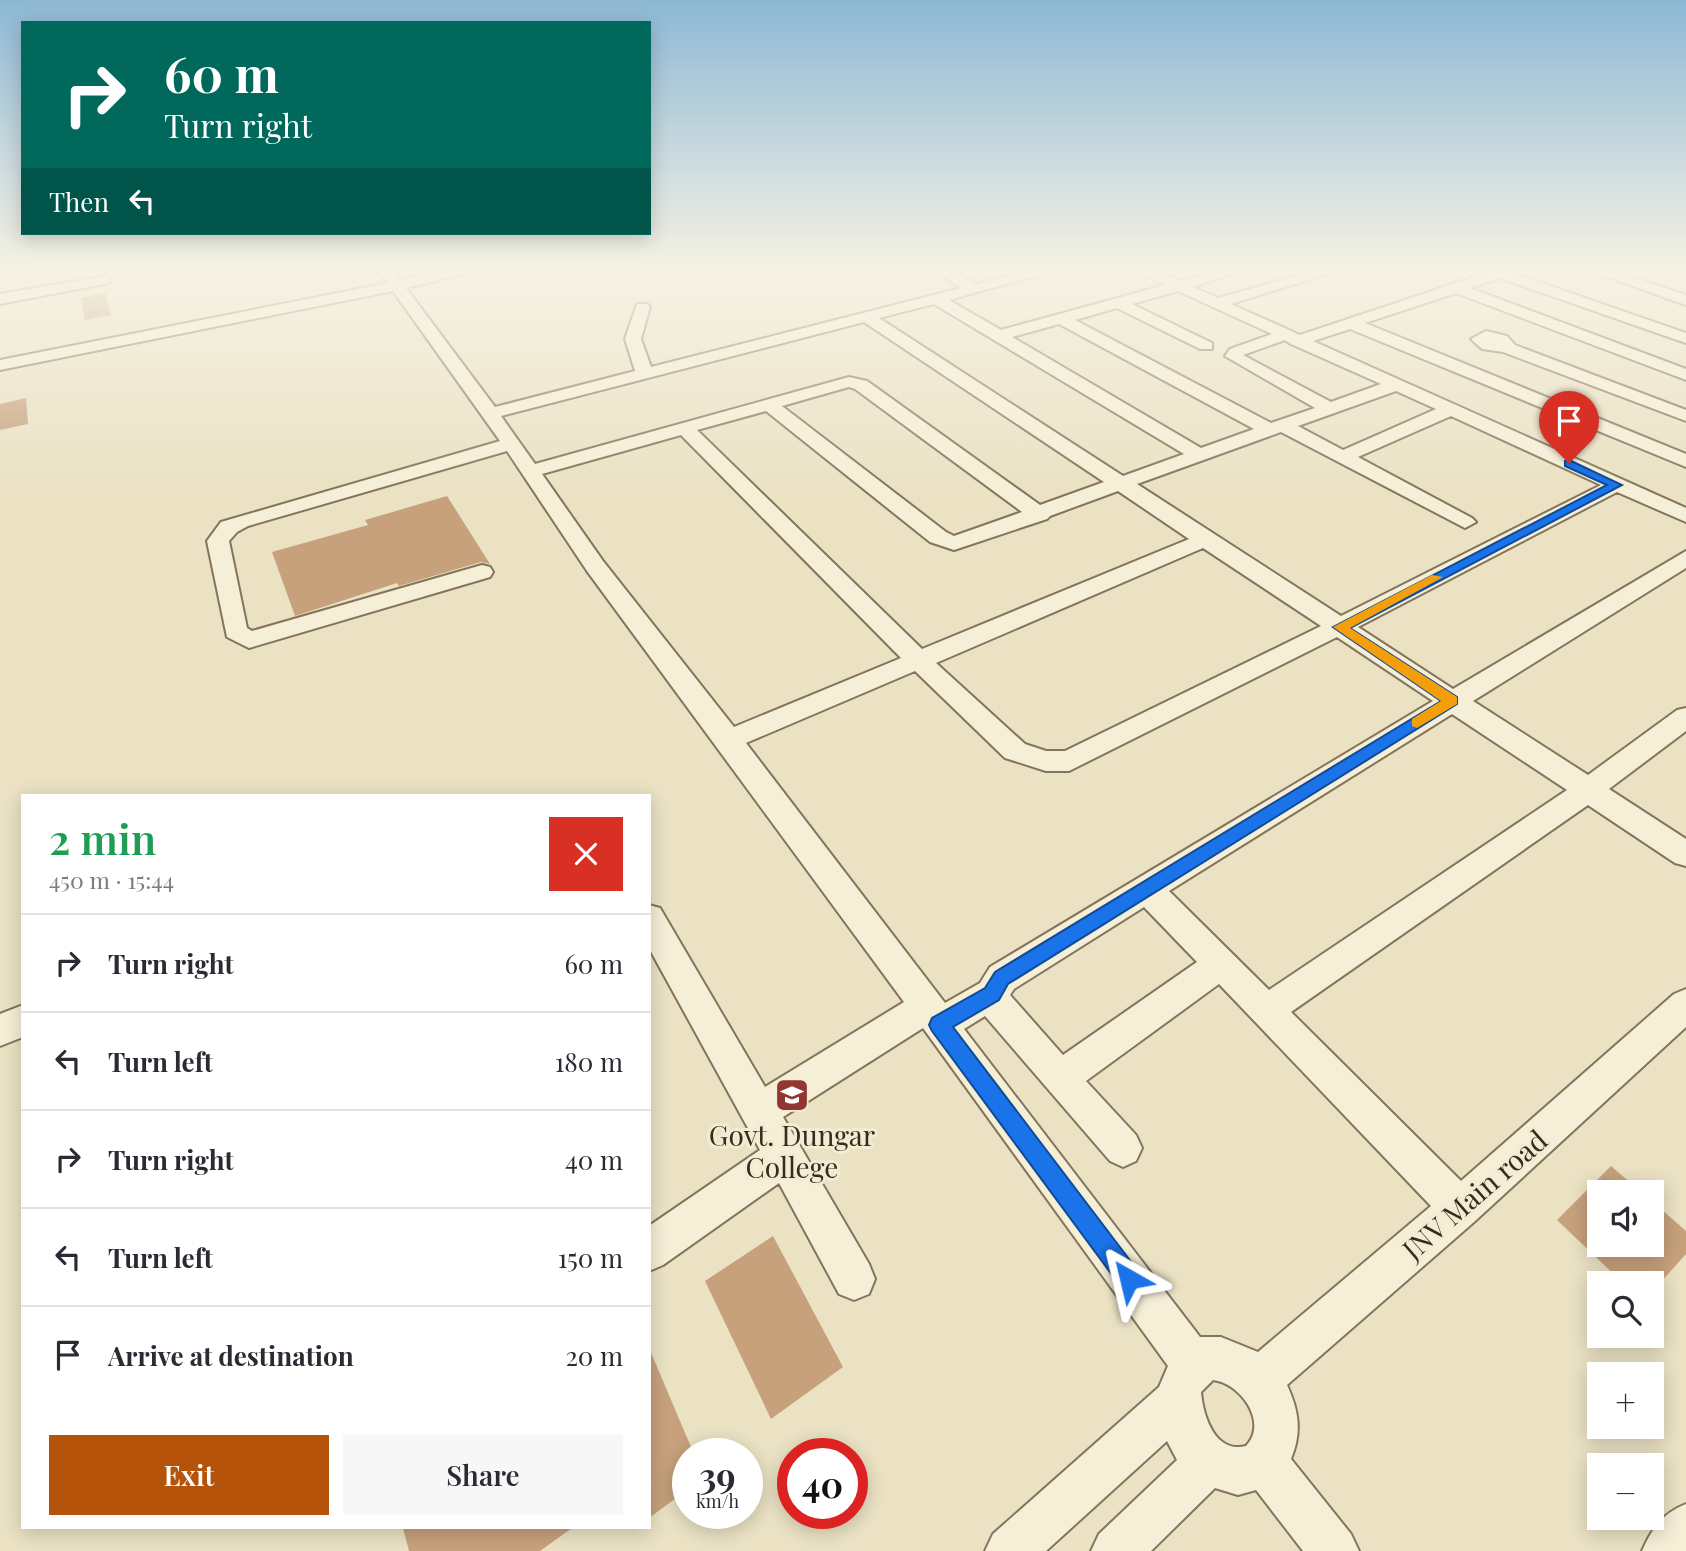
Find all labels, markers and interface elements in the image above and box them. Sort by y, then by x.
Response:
text: 60 m [164,40,279,105]
icon: right [49,49,140,140]
text: Turn right [164,103,312,146]
icon: left [123,182,161,220]
text: Then [49,184,109,219]
pin [1539,391,1599,463]
icon: arrive [1550,402,1588,440]
text: 2 min [49,810,156,866]
button: close [549,817,623,891]
text: 450 m · 15:44 [49,864,174,895]
icon: right [49,944,87,982]
text: Turn right [108,946,234,981]
text: 60 m [564,946,623,981]
icon: left [49,1042,87,1080]
text: Turn left [108,1044,213,1079]
text: 180 m [555,1044,623,1079]
school or university icon: Govt. Dungar College [773,1076,811,1114]
place label: Govt. Dungar College [709,1116,876,1185]
street label: JNV Main road [1393,1121,1554,1268]
icon: right [49,1140,87,1178]
text: Turn right [108,1142,234,1177]
text: 40 m [565,1142,623,1177]
map controls [1587,1180,1664,1530]
button: sound [1587,1180,1664,1257]
icon: left [49,1238,87,1276]
text: Turn left [108,1240,213,1275]
text: 150 m [558,1240,623,1275]
position arrow [1092,1242,1166,1316]
button: search [1587,1271,1664,1348]
icon: arrive [49,1336,87,1374]
text: Arrive at destination [108,1338,354,1373]
text: 20 m [565,1338,623,1373]
button: + [1587,1362,1664,1439]
button: Exit [49,1435,329,1515]
button: Share [343,1435,623,1515]
speed limit sign: 40 [777,1438,868,1529]
text: 39 [699,1451,736,1498]
button: − [1587,1453,1664,1530]
text: km/h [696,1489,739,1513]

